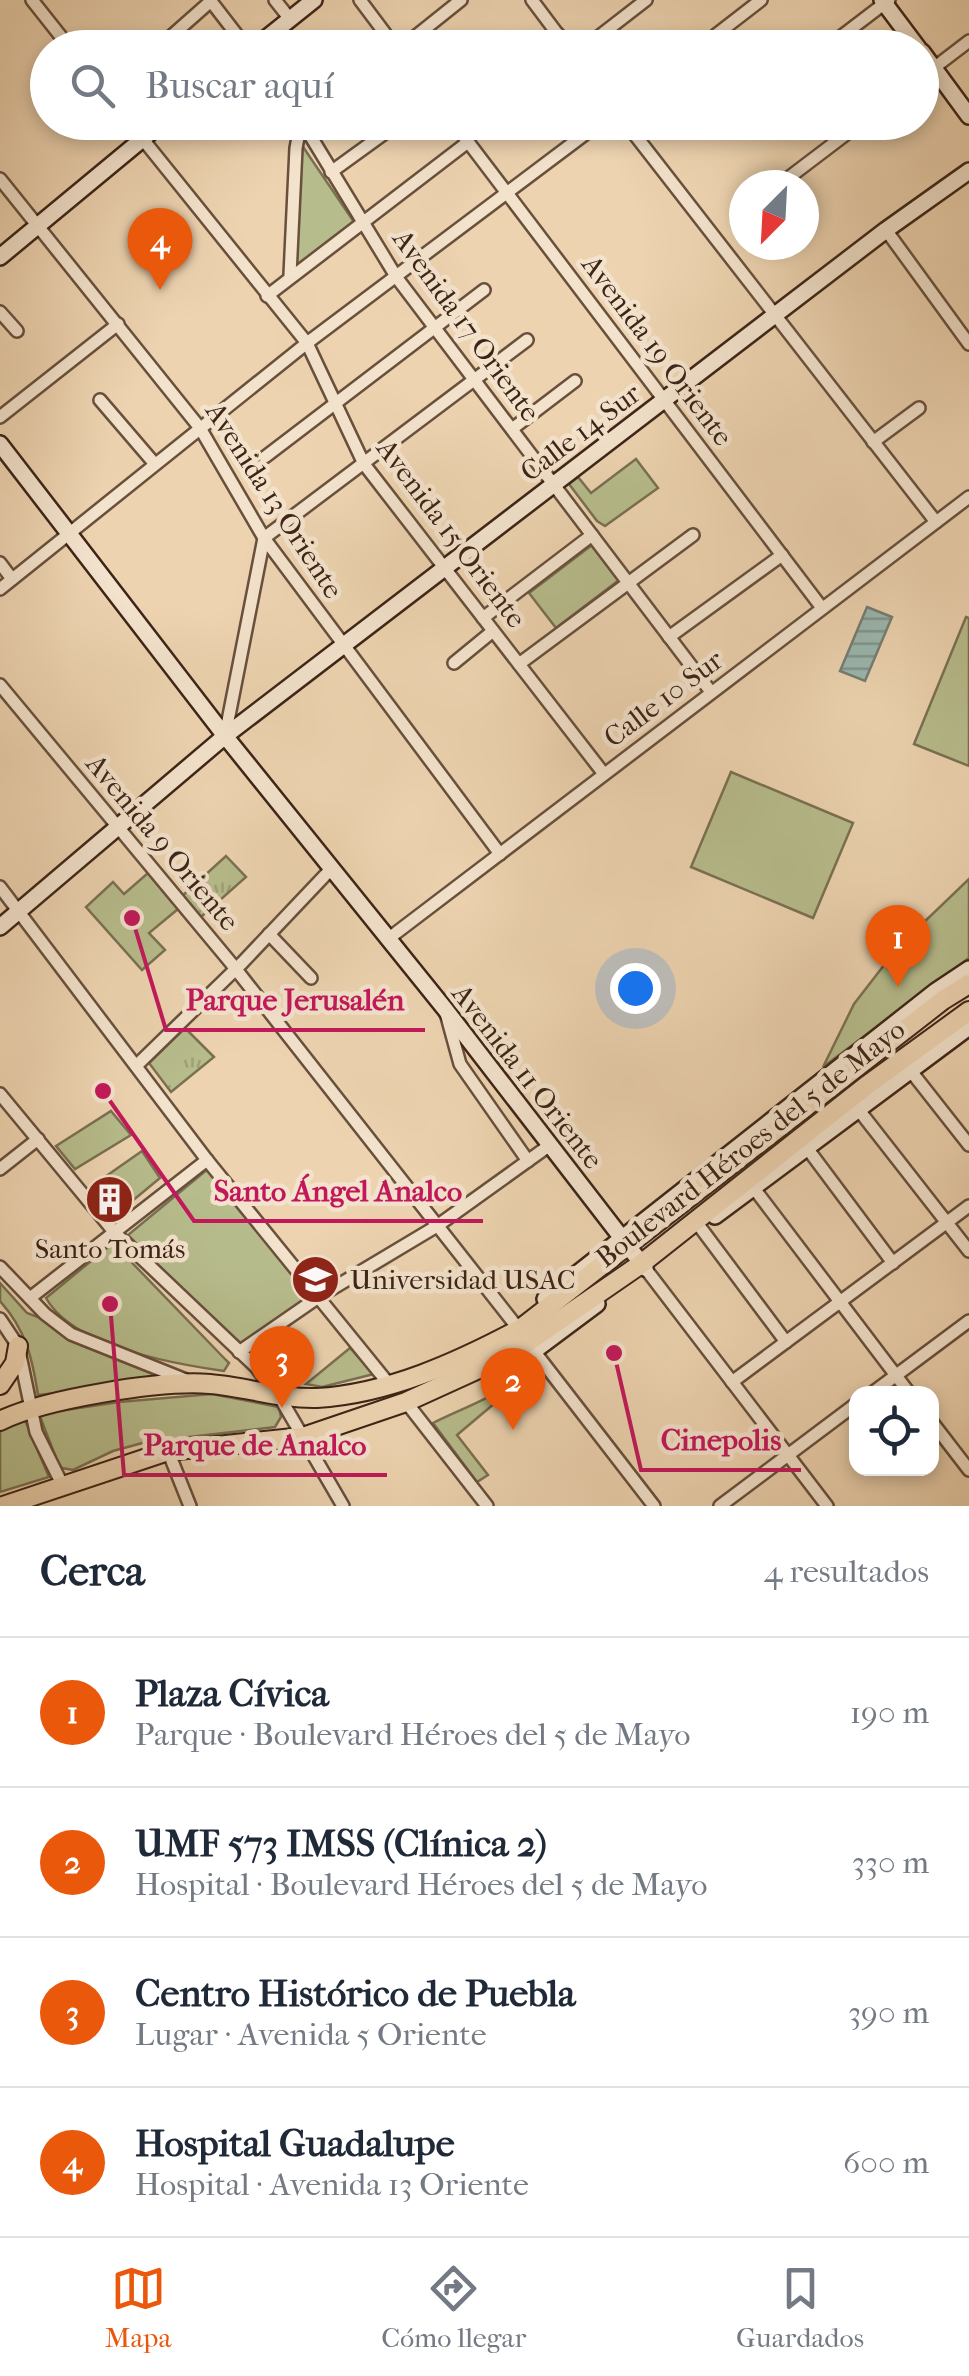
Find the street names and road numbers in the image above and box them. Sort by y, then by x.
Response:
street label: Avenida 17 Oriente [385,222,547,428]
street label: Avenida 19 Oriente [575,248,740,452]
street label: Calle 14 Sur [514,377,647,488]
street label: Avenida 13 Oriente [198,395,350,604]
street label: Avenida 15 Oriente [369,432,533,634]
street label: Calle 10 Sur [597,643,729,754]
street label: Avenida 9 Oriente [79,747,246,937]
street label: Avenida 11 Oriente [445,977,610,1175]
street label: Boulevard Héroes del 5 de Mayo [589,1012,911,1274]

